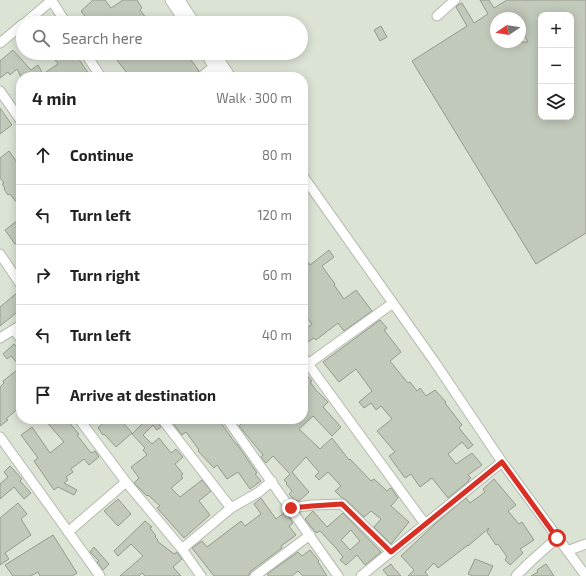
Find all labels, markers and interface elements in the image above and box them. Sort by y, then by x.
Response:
north arrow [490,12,526,48]
map controls [538,12,574,120]
button: + [538,12,574,48]
search box [16,16,308,60]
icon: search [30,27,52,49]
text: Search here [62,29,143,47]
button: − [538,48,574,84]
button: layers [538,84,574,120]
text: 4 min [32,88,76,108]
text: Walk · 300 m [216,90,292,106]
icon: ahead [32,144,54,166]
text: Continue [70,146,133,164]
text: 80 m [262,147,292,163]
icon: left [32,204,54,226]
text: Turn left [70,206,131,224]
text: 120 m [257,207,292,223]
icon: right [32,264,54,286]
text: Turn right [70,266,140,284]
text: 60 m [262,267,292,283]
icon: left [32,324,54,346]
text: Turn left [70,326,131,344]
text: 40 m [262,327,292,343]
icon: arrive [32,384,54,406]
text: Arrive at destination [70,386,216,404]
route end [282,499,300,517]
route start [548,529,566,547]

